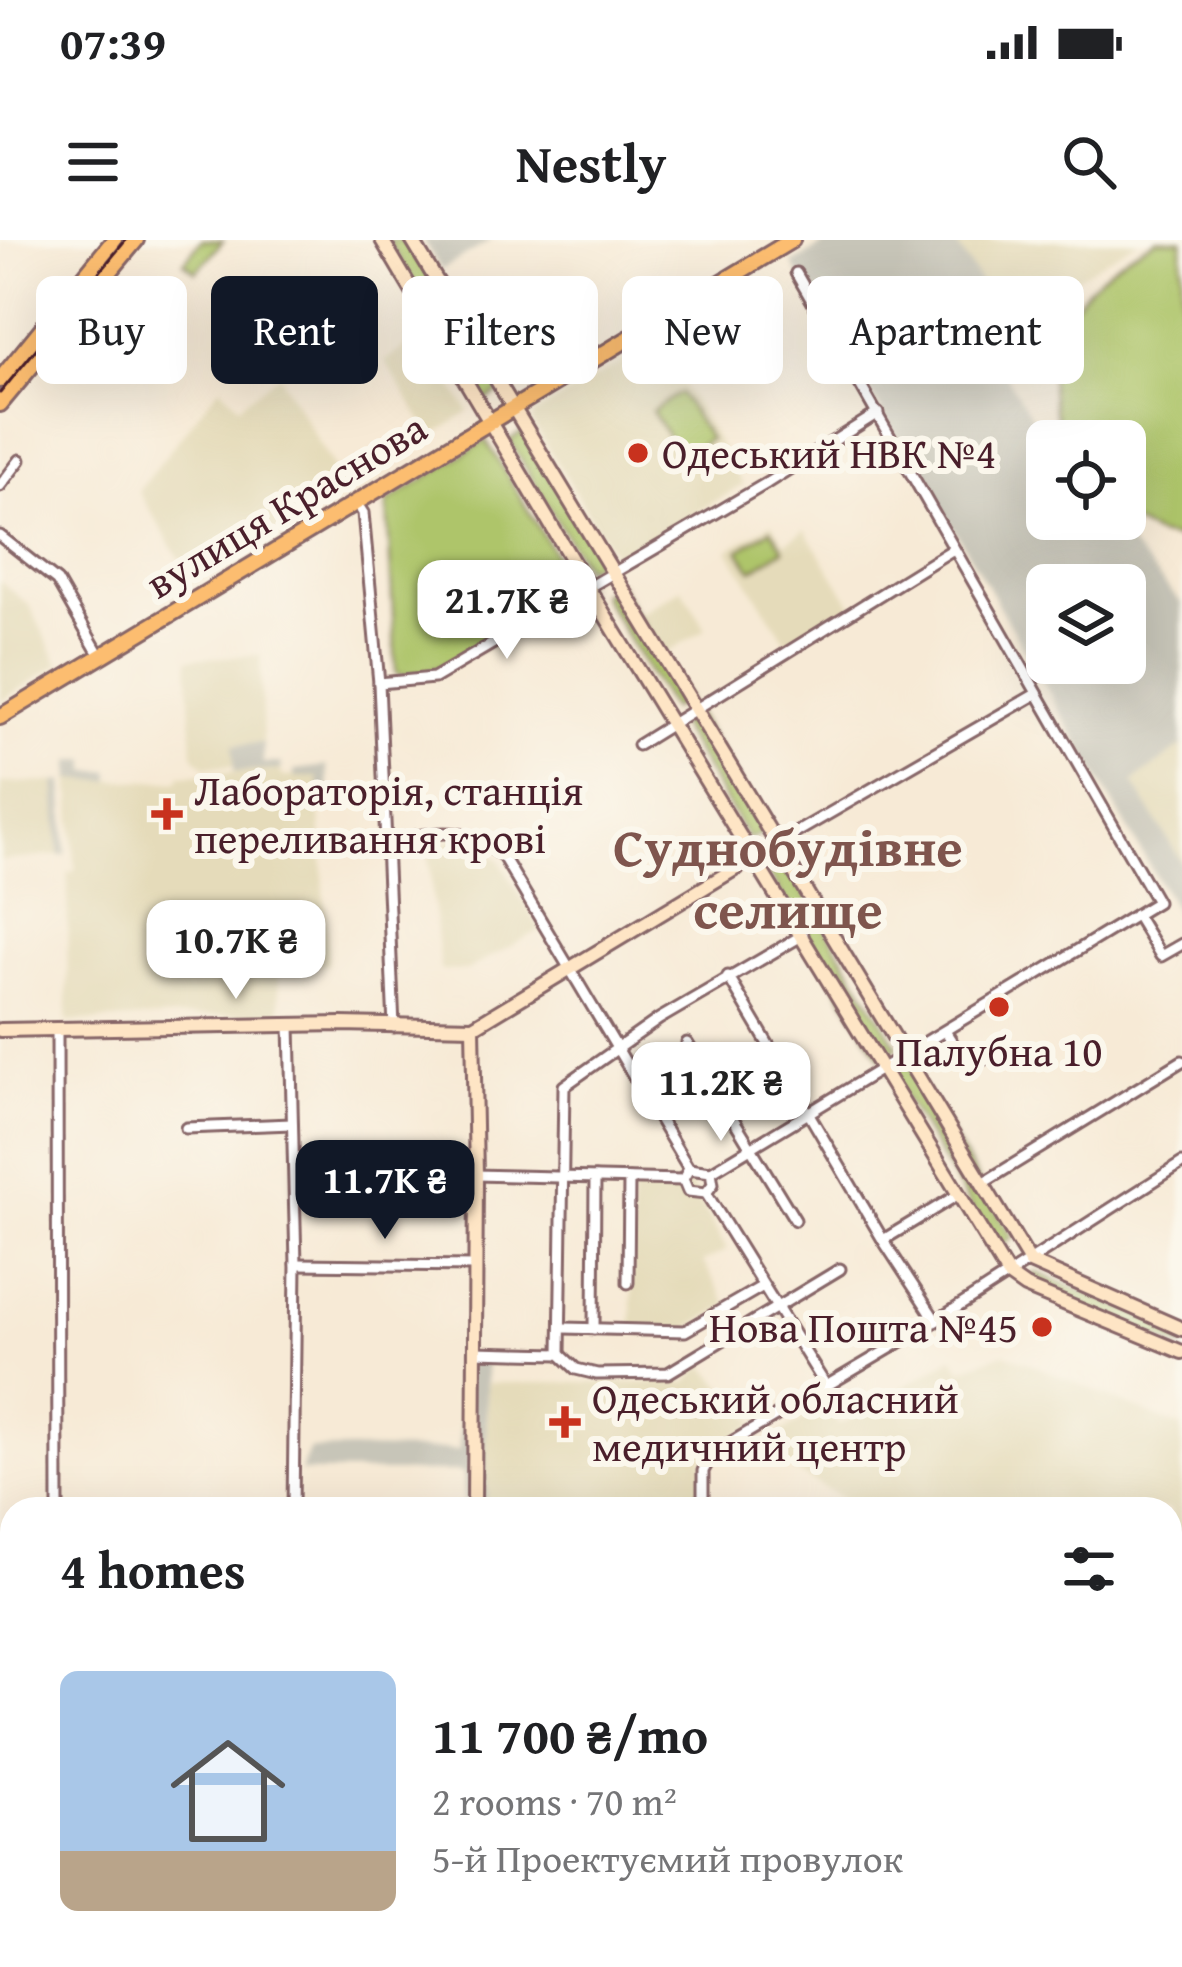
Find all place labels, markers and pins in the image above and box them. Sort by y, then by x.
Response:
place label: Одеський НВК №4 [662,422,996,483]
marker: Одеський НВК №4 [625,440,651,466]
pin: 21.7K ₴ [396,560,618,662]
place label: Лабораторія, станція переливання крові [194,759,583,868]
marker: Лабораторія, станція переливання крові [151,798,183,830]
pin: 10.7K ₴ [125,900,347,1002]
marker: Палубна 10 [986,994,1012,1020]
place label: Палубна 10 [895,1020,1103,1081]
pin: 11.2K ₴ [610,1042,832,1144]
pin: 11.7K ₴ [274,1140,496,1242]
place label: Нова Пошта №45 [709,1296,1018,1357]
marker: Нова Пошта №45 [1029,1314,1055,1340]
place label: Одеський обласний медичний центр [592,1367,959,1476]
marker: Одеський обласний медичний центр [549,1406,581,1438]

